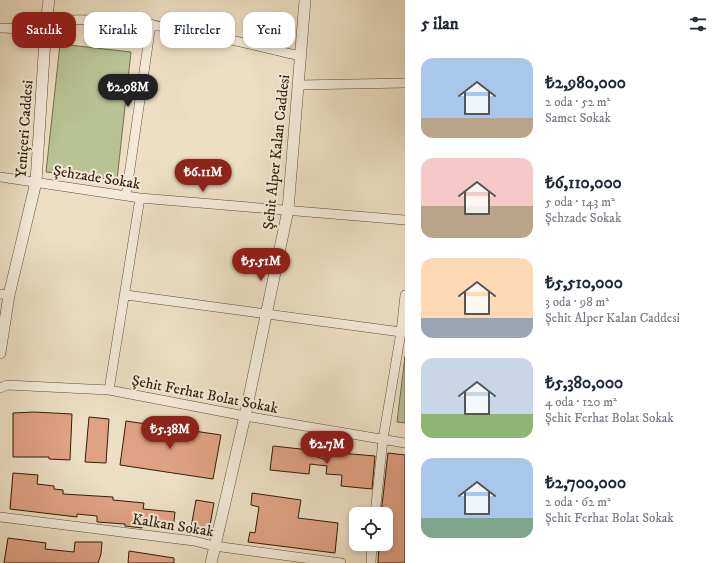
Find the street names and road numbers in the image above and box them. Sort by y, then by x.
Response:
street label: Şehit Alper Kalan Caddesi [259,74,294,230]
street label: Yeniçeri Caddesi [12,79,37,179]
street label: Şehzade Sokak [52,161,142,194]
street label: Şehit Ferhat Bolat Sokak [130,371,280,418]
street label: Kalkan Sokak [131,510,216,541]

